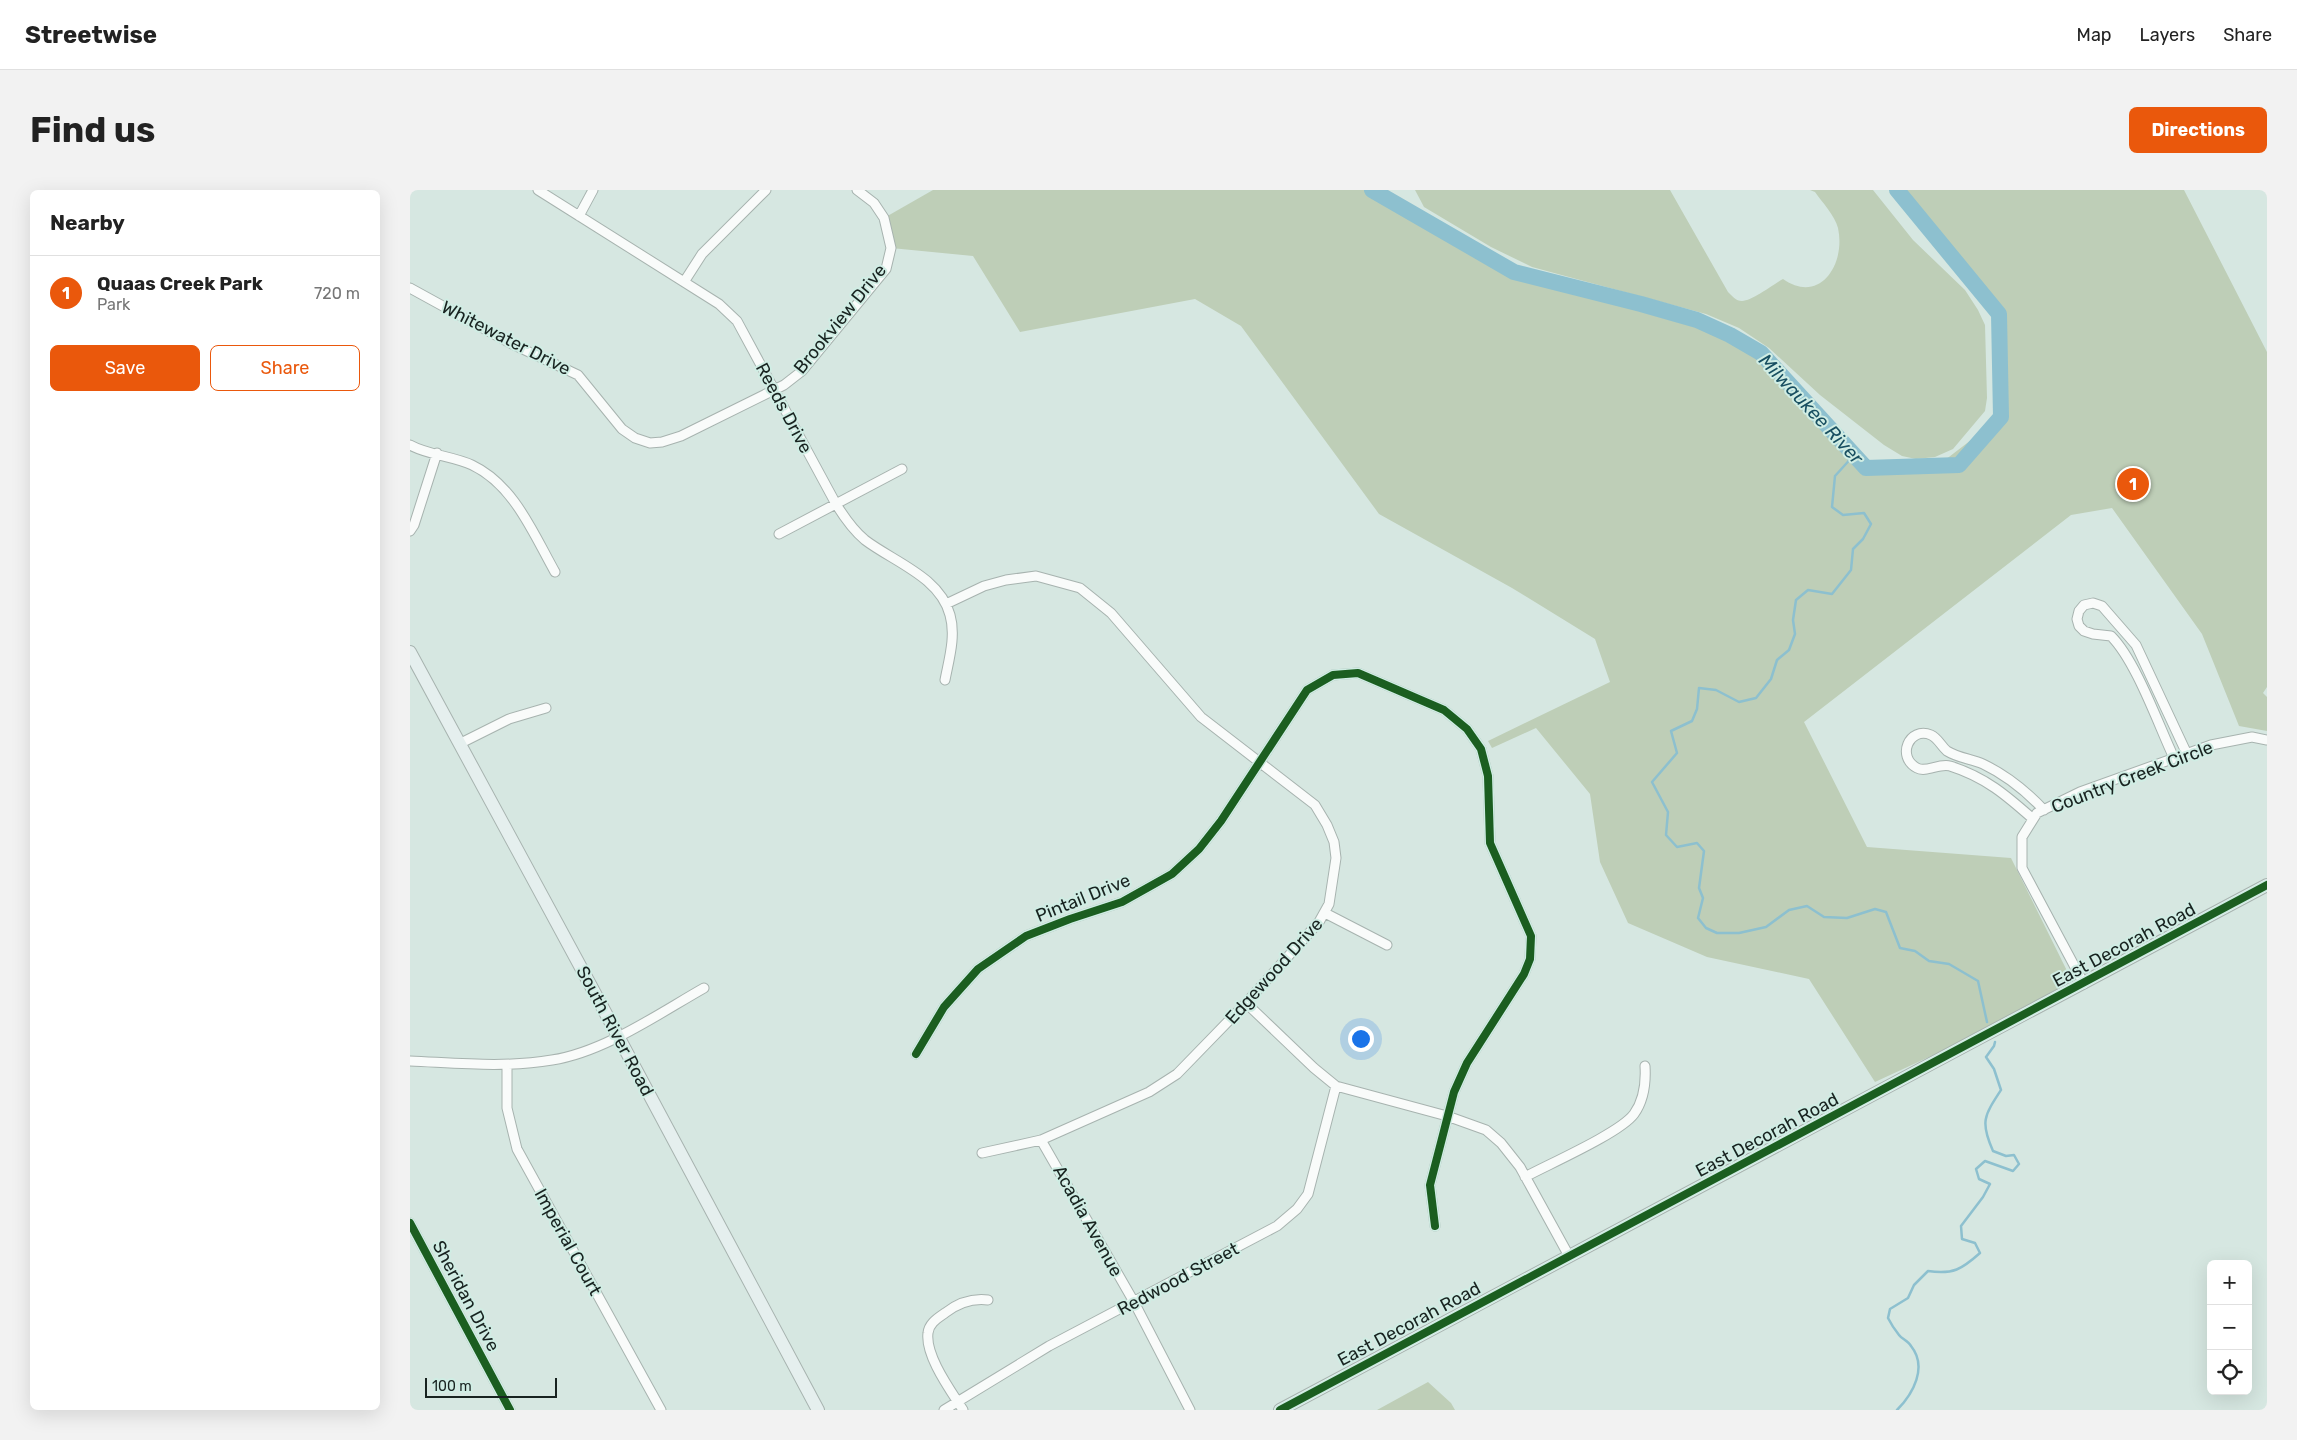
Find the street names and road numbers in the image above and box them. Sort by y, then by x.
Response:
street label: Brookview Drive [789,260,891,378]
street label: Whitewater Drive [438,296,574,380]
street label: Reeds Drive [751,359,817,457]
street label: Country Creek Circle [2048,736,2216,818]
street label: Pintail Drive [1032,869,1134,927]
street label: East Decorah Road [2049,898,2199,992]
street label: Edgewood Drive [1221,913,1327,1029]
street label: South River Road [571,962,659,1100]
street label: East Decorah Road [1692,1088,1842,1182]
street label: Acadia Avenue [1048,1162,1128,1280]
street label: Imperial Court [530,1185,606,1299]
street label: Sheridan Drive [427,1237,505,1355]
street label: Redwood Street [1113,1238,1243,1320]
street label: East Decorah Road [1334,1277,1484,1371]

